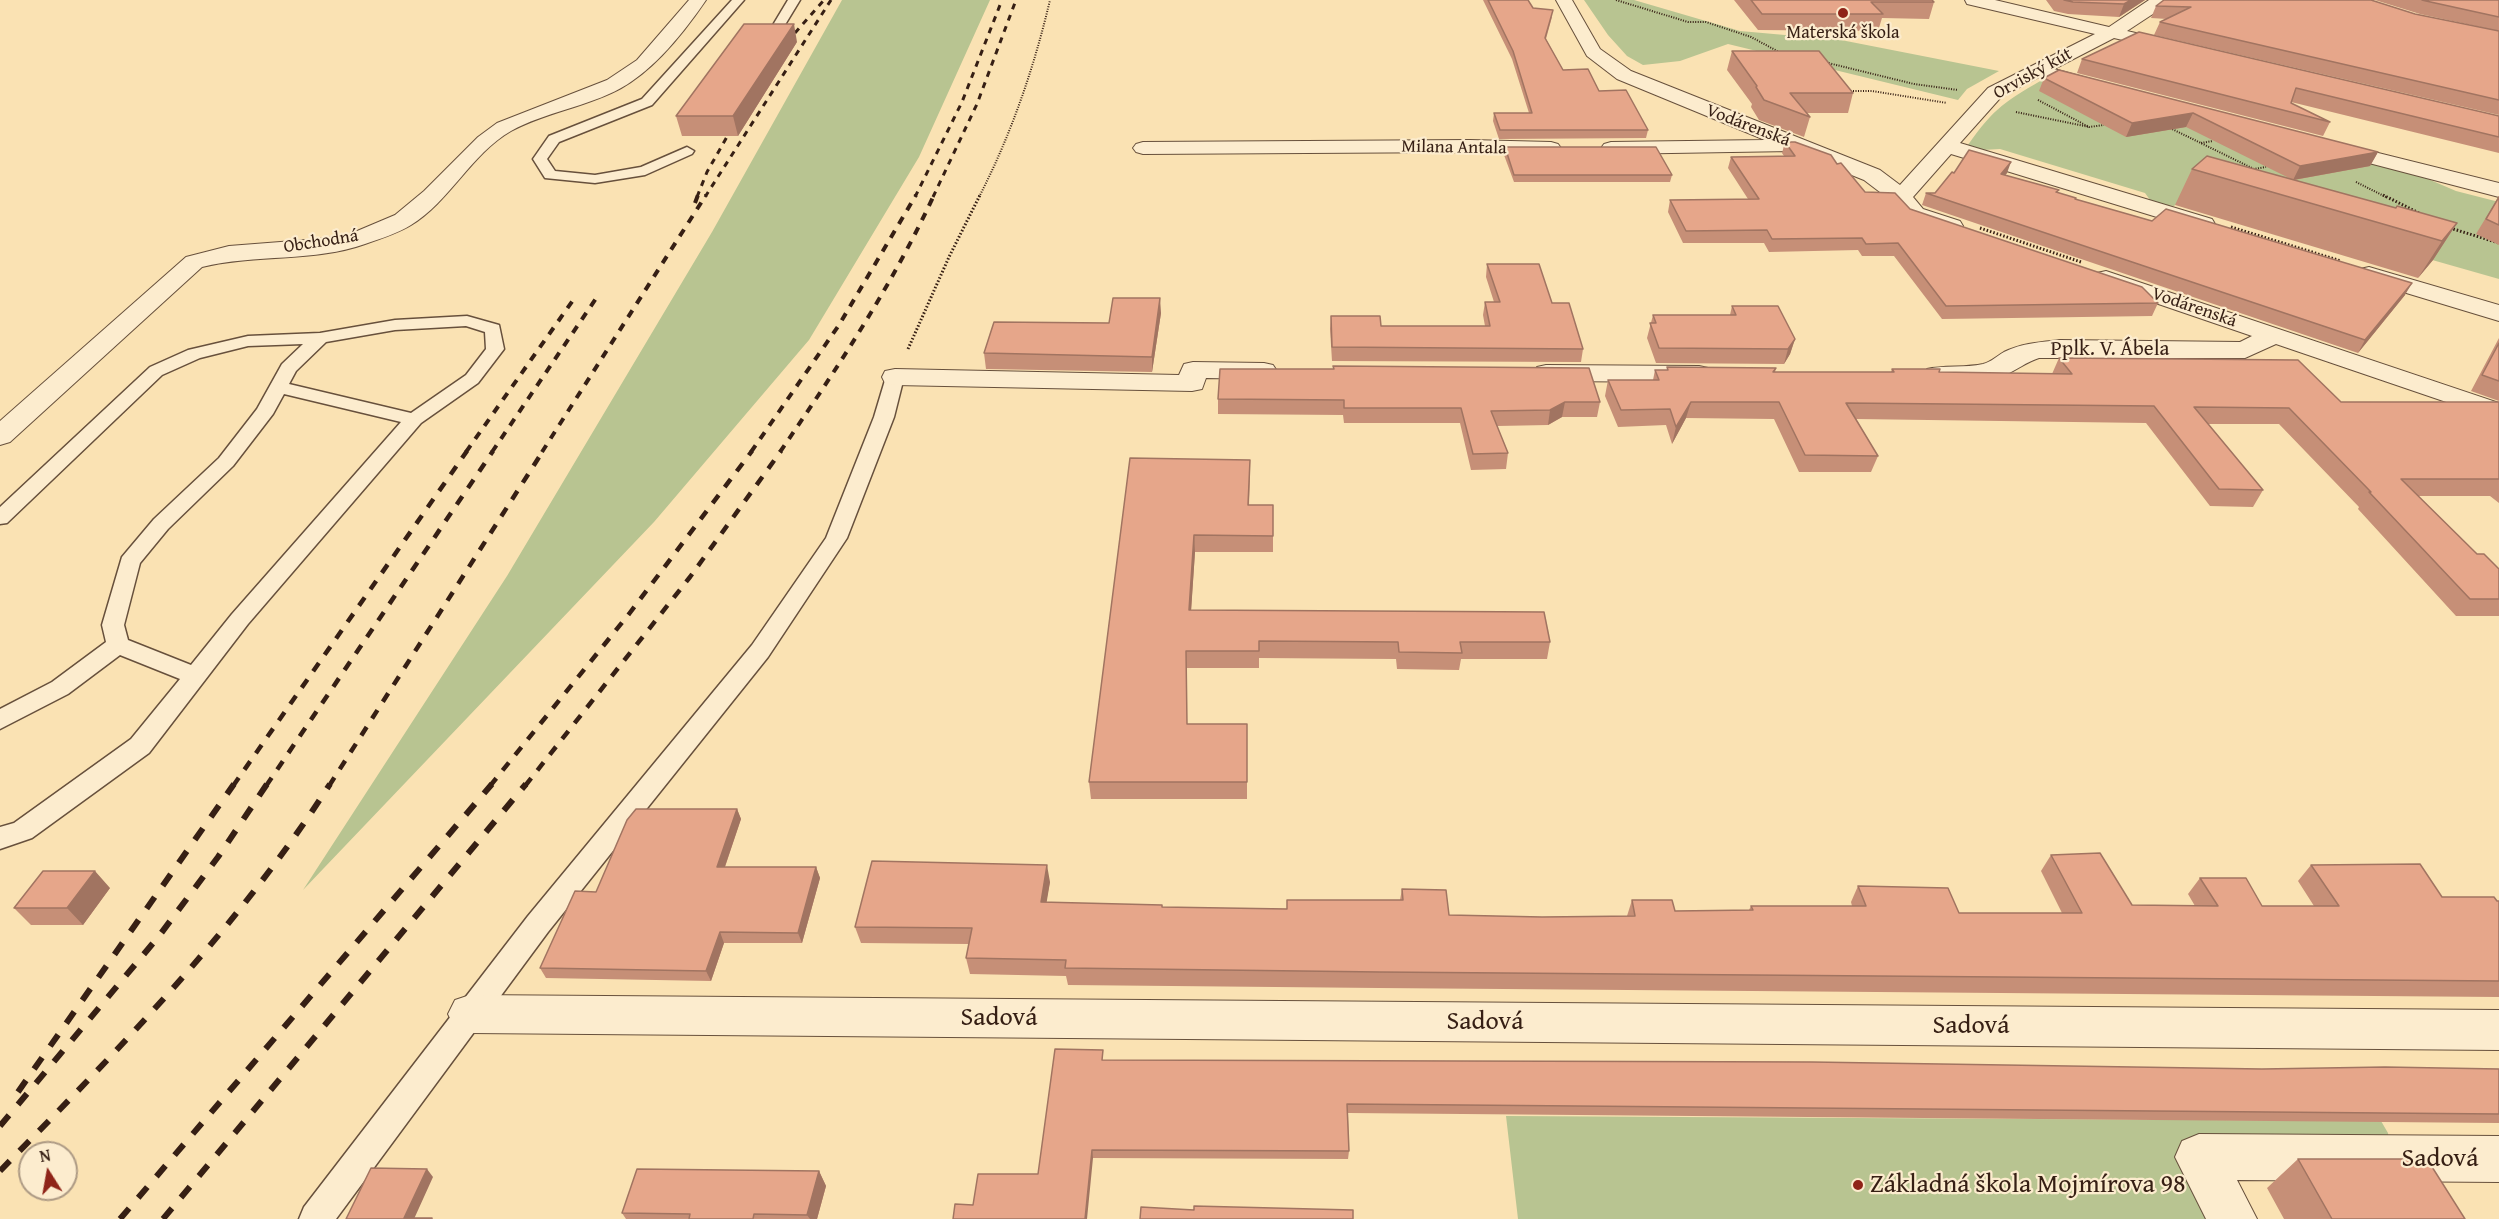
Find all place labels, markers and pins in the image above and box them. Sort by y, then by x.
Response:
marker: Materská škola [1836,6,1850,20]
place label: Materská škola [1787,22,1899,44]
place label: Základná škola Mojmírova 98 [1870,1169,2186,1201]
marker: Základná škola Mojmírova 98 [1851,1178,1865,1192]

